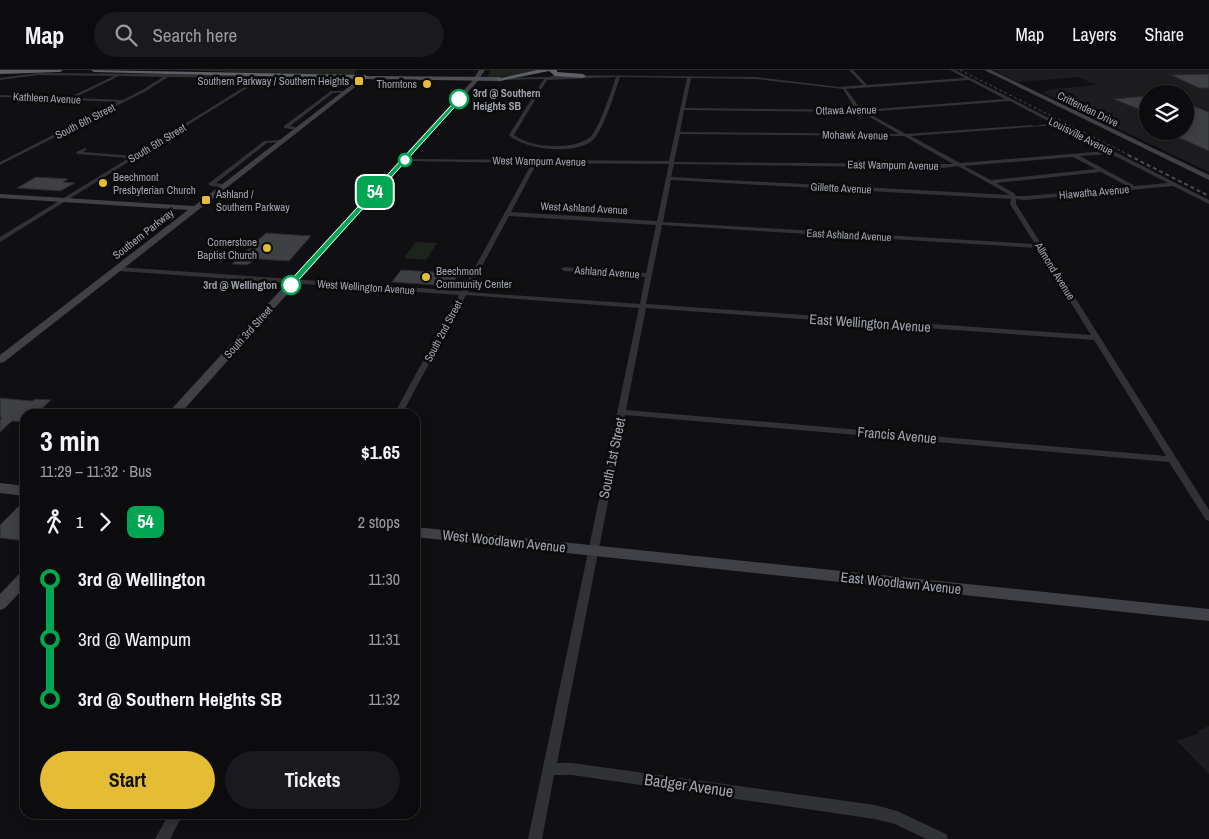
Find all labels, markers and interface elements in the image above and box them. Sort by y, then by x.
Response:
search box [94,12,444,57]
text: Map [25,19,64,51]
icon: search [112,21,140,49]
text: Search here [152,22,237,48]
text: Map [1016,22,1044,47]
text: Layers [1072,22,1117,47]
text: Share [1145,22,1184,47]
place label: Southern Parkway / Southern Heights [198,74,349,88]
marker: Southern Parkway / Southern Heights [353,75,365,87]
place label: Thorntons [376,77,417,91]
marker: Thorntons [421,78,433,90]
map controls [1139,85,1194,140]
button: layers [1139,85,1194,140]
place label: 3rd @ Southern Heights SB [473,86,540,113]
street label: Crittenden Drive [1055,88,1121,130]
street label: Kathleen Avenue [13,89,81,107]
marker: 3rd @ Southern Heights SB [449,89,469,109]
street label: South 6th Street [53,100,118,142]
street label: Ottawa Avenue [815,102,877,118]
street label: Louisville Avenue [1046,114,1116,158]
street label: South 5th Street [125,120,189,166]
street label: Mohawk Avenue [822,127,888,143]
unlabelled marker [398,153,412,167]
street label: West Wampum Avenue [492,153,586,169]
street label: East Wampum Avenue [847,157,939,173]
place label: Beechmont Presbyterian Church [113,170,196,197]
line badge: 54 [352,176,398,208]
marker: Beechmont Presbyterian Church [97,177,109,189]
text: 54 [367,179,383,204]
street label: Gillette Avenue [810,179,872,197]
street label: Hiawatha Avenue [1058,182,1130,202]
place label: Ashland / Southern Parkway [215,187,290,214]
marker: Ashland / Southern Parkway [200,194,212,206]
street label: West Ashland Avenue [540,199,628,217]
street label: Southern Parkway [110,205,177,262]
street label: East Ashland Avenue [806,226,892,244]
place label: Cornerstone Baptist Church [197,235,257,262]
street label: Allmond Avenue [1031,239,1078,302]
marker: Cornerstone Baptist Church [261,242,273,254]
street label: Ashland Avenue [573,263,640,281]
place label: Beechmont Community Center [436,264,512,291]
marker: Beechmont Community Center [420,271,432,283]
marker: 3rd @ Wellington [281,275,301,295]
street label: West Wellington Avenue [317,277,415,297]
place label: 3rd @ Wellington [203,278,277,292]
street label: South 2nd Street [421,297,465,364]
street label: South 3rd Street [221,303,276,361]
street label: East Wellington Avenue [809,310,931,336]
street label: South 1st Street [595,416,629,500]
text: 3 min [40,422,100,460]
street label: Francis Avenue [857,423,937,447]
text: $1.65 [361,439,400,465]
text: 11:29 – 11:32 · Bus [40,460,152,482]
icon: walk [40,508,68,536]
icon: forward [91,508,119,536]
text: 54 [137,509,154,534]
text: 1 [76,511,83,533]
text: 2 stops [358,511,400,533]
street label: West Woodlawn Avenue [441,526,567,556]
text: 3rd @ Wellington [78,566,205,592]
text: 11:30 [368,568,400,590]
street label: East Woodlawn Avenue [840,568,962,598]
text: 3rd @ Wampum [78,626,191,652]
text: 11:31 [368,628,400,650]
text: 3rd @ Southern Heights SB [78,686,282,712]
text: 11:32 [368,688,400,710]
button: Start [40,751,215,809]
button: Tickets [225,751,400,809]
street label: Badger Avenue [643,768,735,802]

